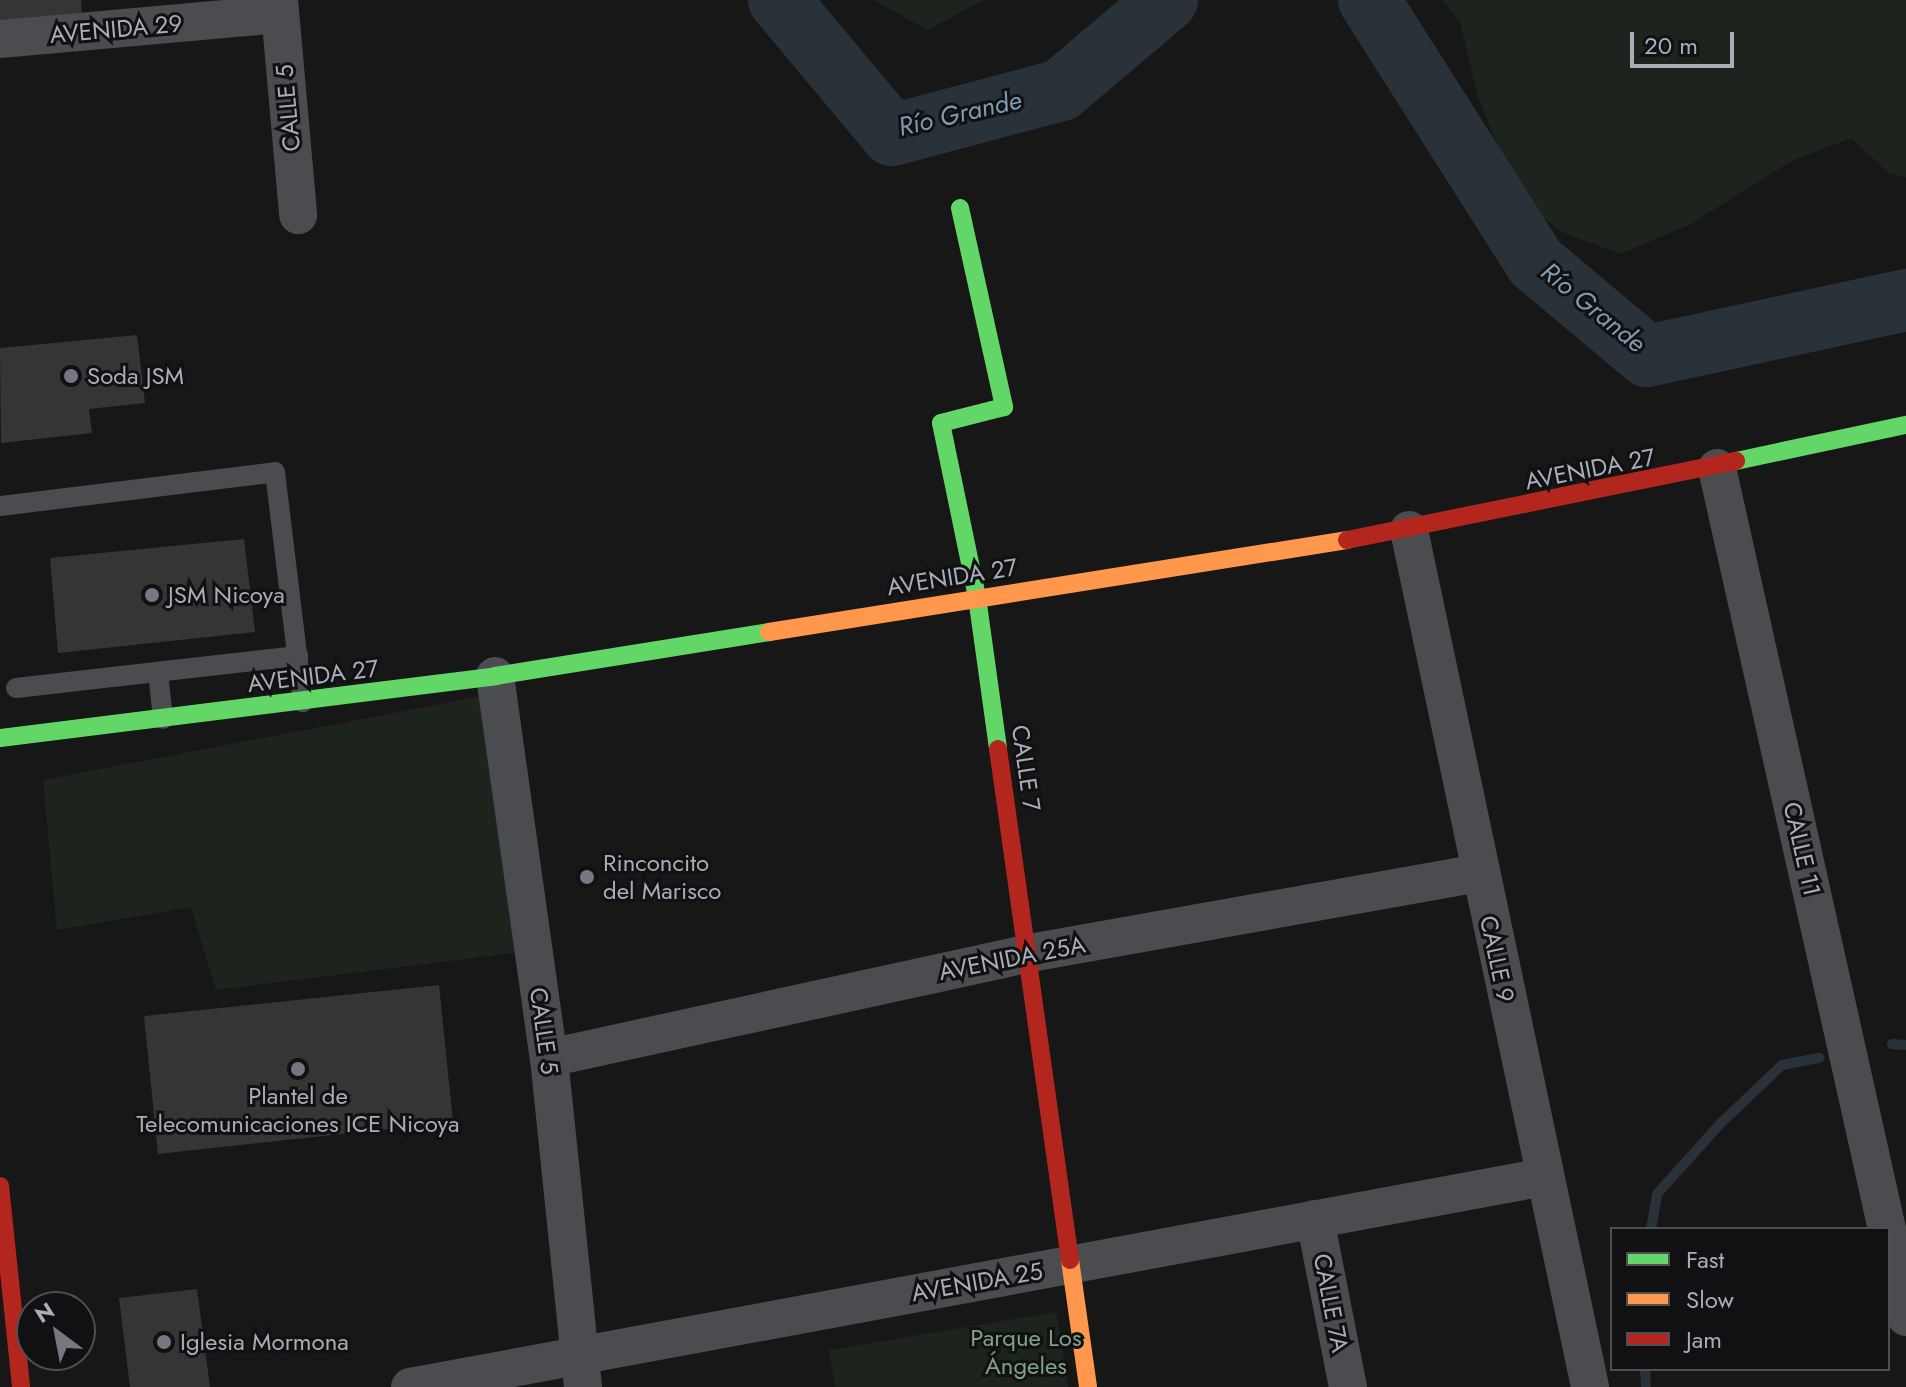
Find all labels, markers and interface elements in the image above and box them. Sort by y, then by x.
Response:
street label: AVENIDA 29 [48,9,184,49]
scale bar [1634,16,1738,66]
text: 20 m [1644,28,1698,63]
street label: CALLE 5 [270,63,306,153]
water label: Río Grande [895,85,1025,143]
water label: Río Grande [1534,256,1652,360]
place label: Soda JSM [87,362,184,390]
marker: Soda JSM [62,367,80,385]
street label: AVENIDA 27 [1523,442,1657,496]
street label: AVENIDA 27 [885,552,1019,602]
place label: JSM Nicoya [168,581,285,609]
marker: JSM Nicoya [143,586,161,604]
street label: AVENIDA 27 [246,654,380,698]
street label: CALLE 7 [1006,723,1046,813]
street label: CALLE 11 [1777,799,1827,899]
place label: Rinconcito del Marisco [603,849,721,905]
marker: Rinconcito del Marisco [578,868,596,886]
street label: CALLE 9 [1474,913,1520,1005]
street label: AVENIDA 25A [936,930,1088,986]
street label: CALLE 5 [524,986,564,1076]
marker: Plantel de Telecomunicaciones ICE Nicoya [289,1060,307,1078]
place label: Plantel de Telecomunicaciones ICE Nicoya [136,1082,460,1138]
legend [1610,1227,1890,1371]
text: Fast [1686,1242,1724,1277]
street label: CALLE 7A [1307,1251,1355,1355]
street label: AVENIDA 25 [909,1256,1045,1308]
text: Slow [1686,1282,1734,1317]
north arrow [16,1291,96,1371]
text: N [28,1294,60,1331]
text: Jam [1686,1322,1722,1357]
park label: Parque Los Ángeles [970,1324,1082,1380]
place label: Iglesia Mormona [180,1328,349,1356]
marker: Iglesia Mormona [155,1333,173,1351]

